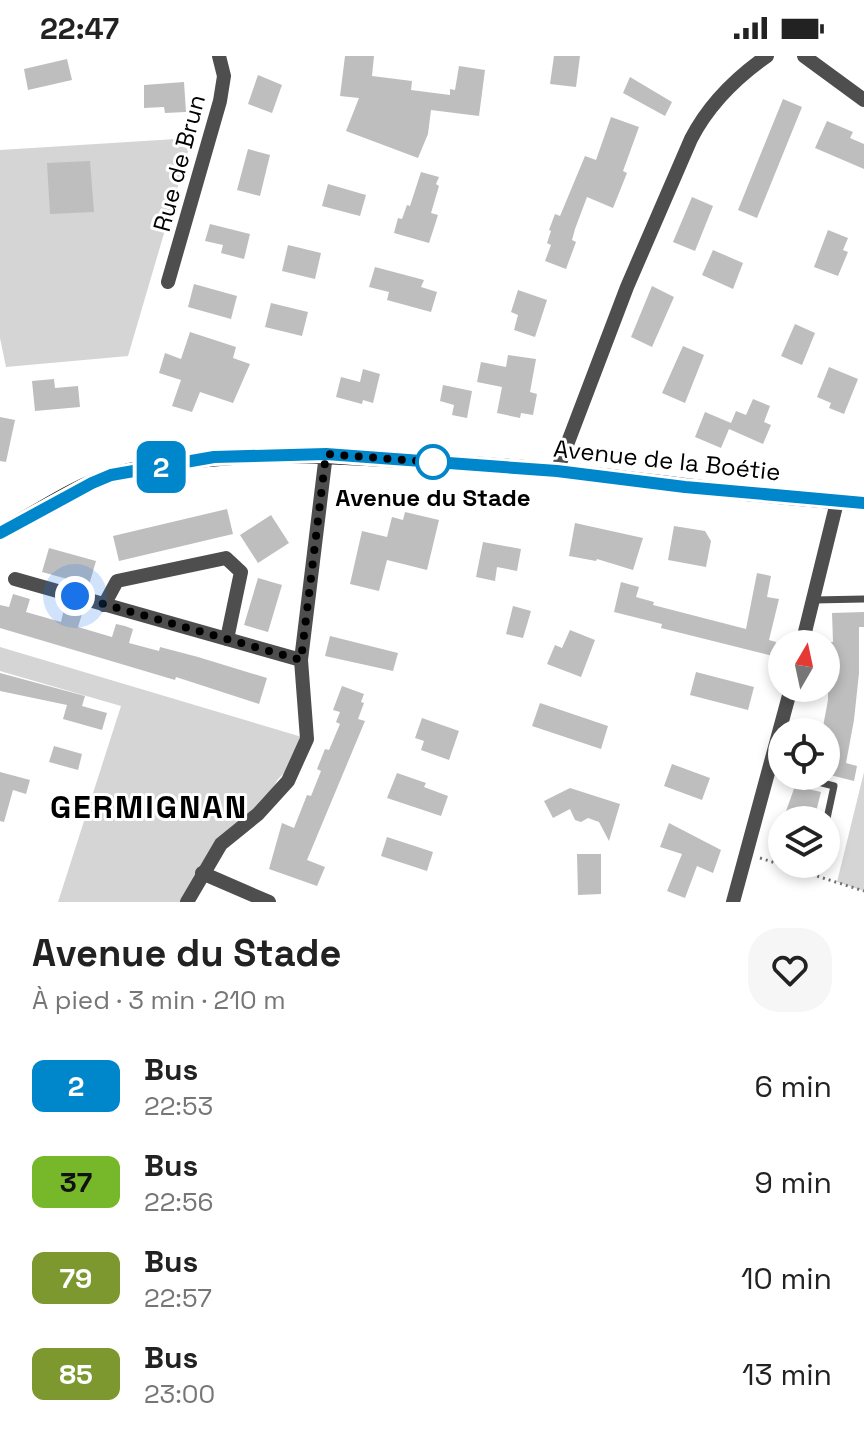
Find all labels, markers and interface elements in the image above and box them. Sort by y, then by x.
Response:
text: 22:47 [40,9,119,48]
street label: Rue de Brun [146,91,212,235]
street label: Avenue de la Boétie [552,433,782,487]
line badge: 2 [135,441,187,493]
marker: Avenue du Stade [416,445,450,479]
text: 2 [153,449,169,485]
place label: Avenue du Stade [335,482,531,513]
your location [55,576,95,616]
north arrow [768,630,840,702]
map controls [768,630,840,878]
button: locate [768,718,840,790]
district label: GERMIGNAN [50,787,248,827]
button: layers [768,806,840,878]
button: heart [748,928,832,1012]
text: Avenue du Stade [32,929,341,977]
text: À pied · 3 min · 210 m [32,983,286,1017]
text: Bus [144,1050,198,1089]
text: 6 min [754,1067,832,1106]
text: 2 [68,1068,84,1104]
text: 22:53 [144,1089,213,1123]
text: Bus [144,1146,198,1185]
text: 9 min [754,1163,832,1202]
text: 37 [60,1164,92,1200]
text: 22:56 [144,1185,213,1219]
text: Bus [144,1242,198,1281]
text: 10 min [741,1259,832,1298]
text: 79 [60,1260,92,1296]
text: 22:57 [144,1281,212,1315]
text: Bus [144,1338,198,1377]
text: 13 min [742,1355,832,1394]
text: 85 [59,1356,93,1392]
text: 23:00 [144,1377,215,1411]

